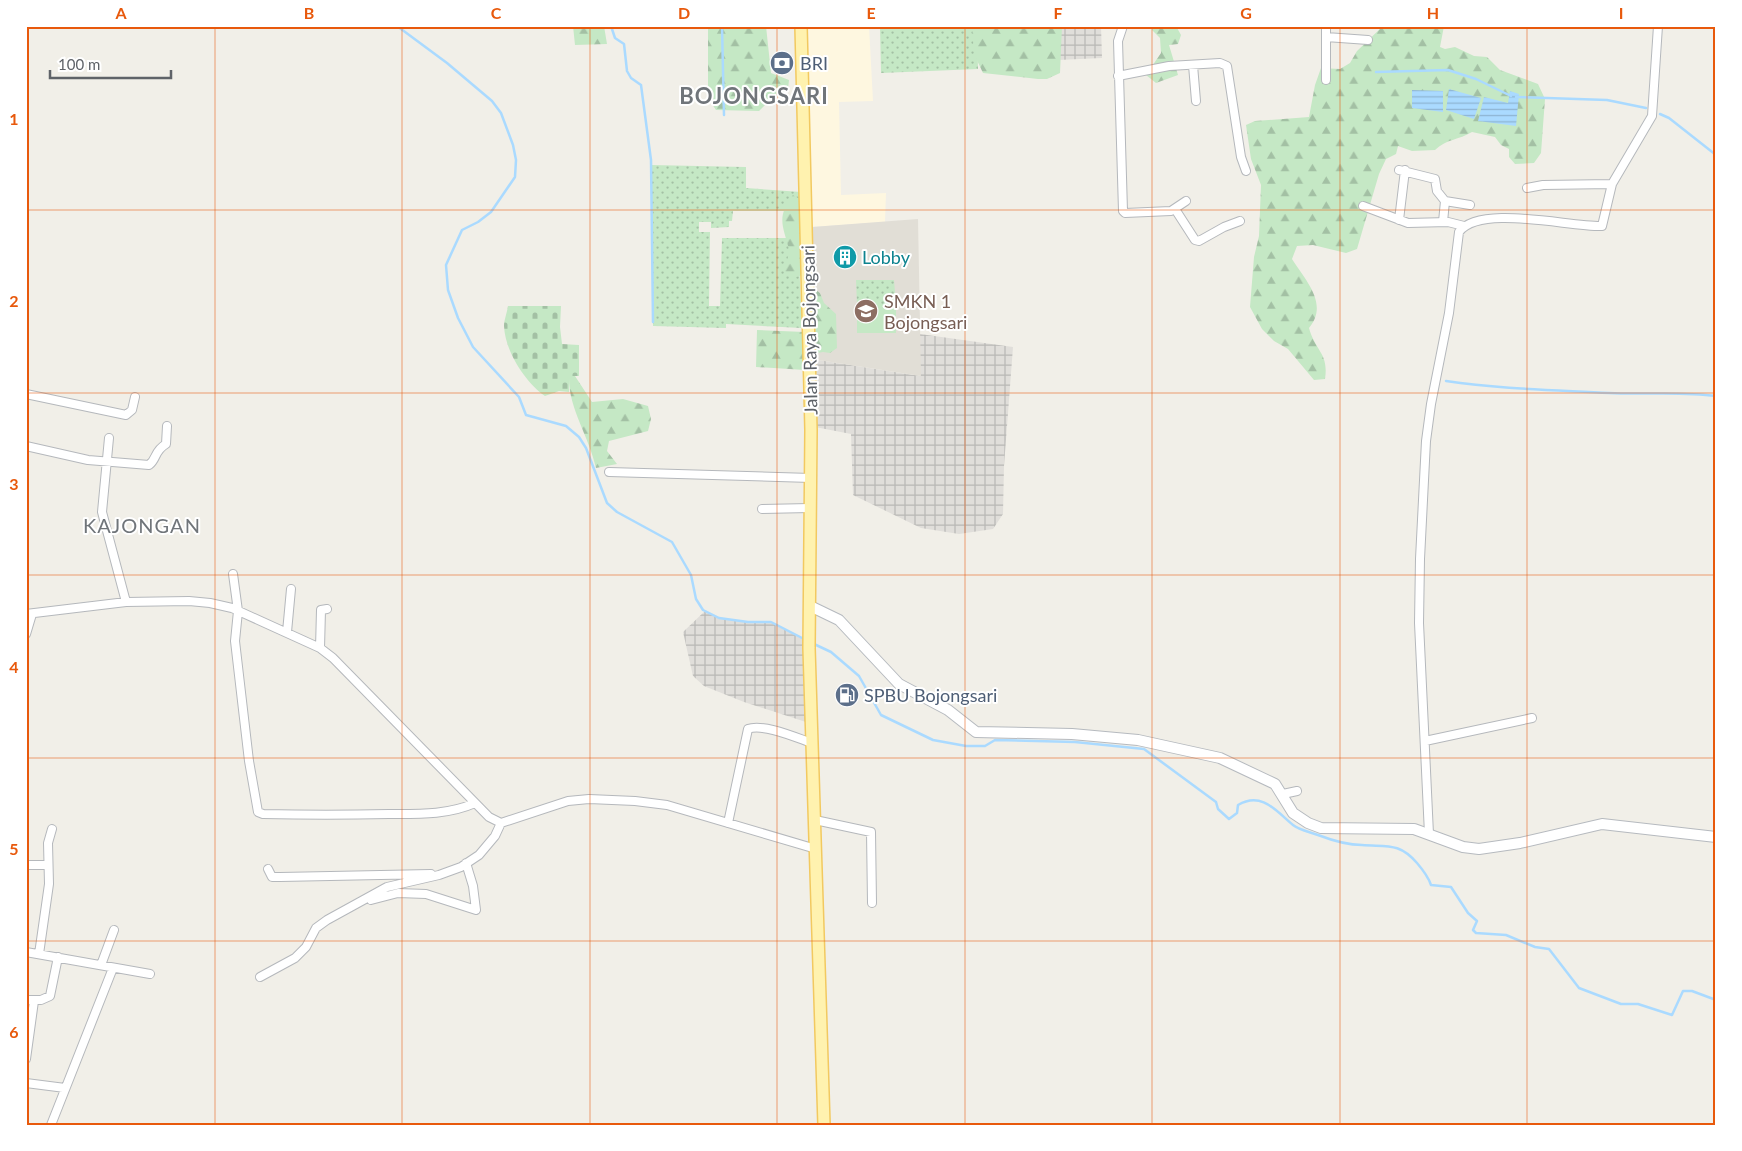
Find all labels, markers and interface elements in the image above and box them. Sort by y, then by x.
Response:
text: A [114,3,127,22]
text: B [304,3,314,22]
text: C [491,3,502,22]
text: D [678,3,690,22]
text: E [866,3,876,22]
text: F [1053,3,1063,22]
text: G [1240,3,1252,22]
text: H [1427,3,1439,22]
text: I [1619,3,1623,22]
scale bar [50,48,171,80]
bank icon: BRI [769,50,795,76]
place label: BRI [800,52,828,74]
text: 100 m [58,55,100,73]
district label: BOJONGSARI [679,82,829,109]
text: 1 [9,109,19,128]
building icon: Lobby [832,244,858,270]
street label: Jalan Raya Bojongsari [797,245,821,415]
place label: Lobby [862,246,911,268]
place label: SMKN 1 Bojongsari [884,290,967,333]
text: 2 [9,291,19,310]
school or university icon: SMKN 1 Bojongsari [853,298,879,324]
text: 3 [9,474,19,493]
district label: KAJONGAN [83,513,201,537]
text: 4 [9,657,19,676]
fuel station icon: SPBU Bojongsari [834,682,860,708]
place label: SPBU Bojongsari [864,684,997,706]
text: 5 [9,839,19,858]
text: 6 [9,1022,19,1041]

